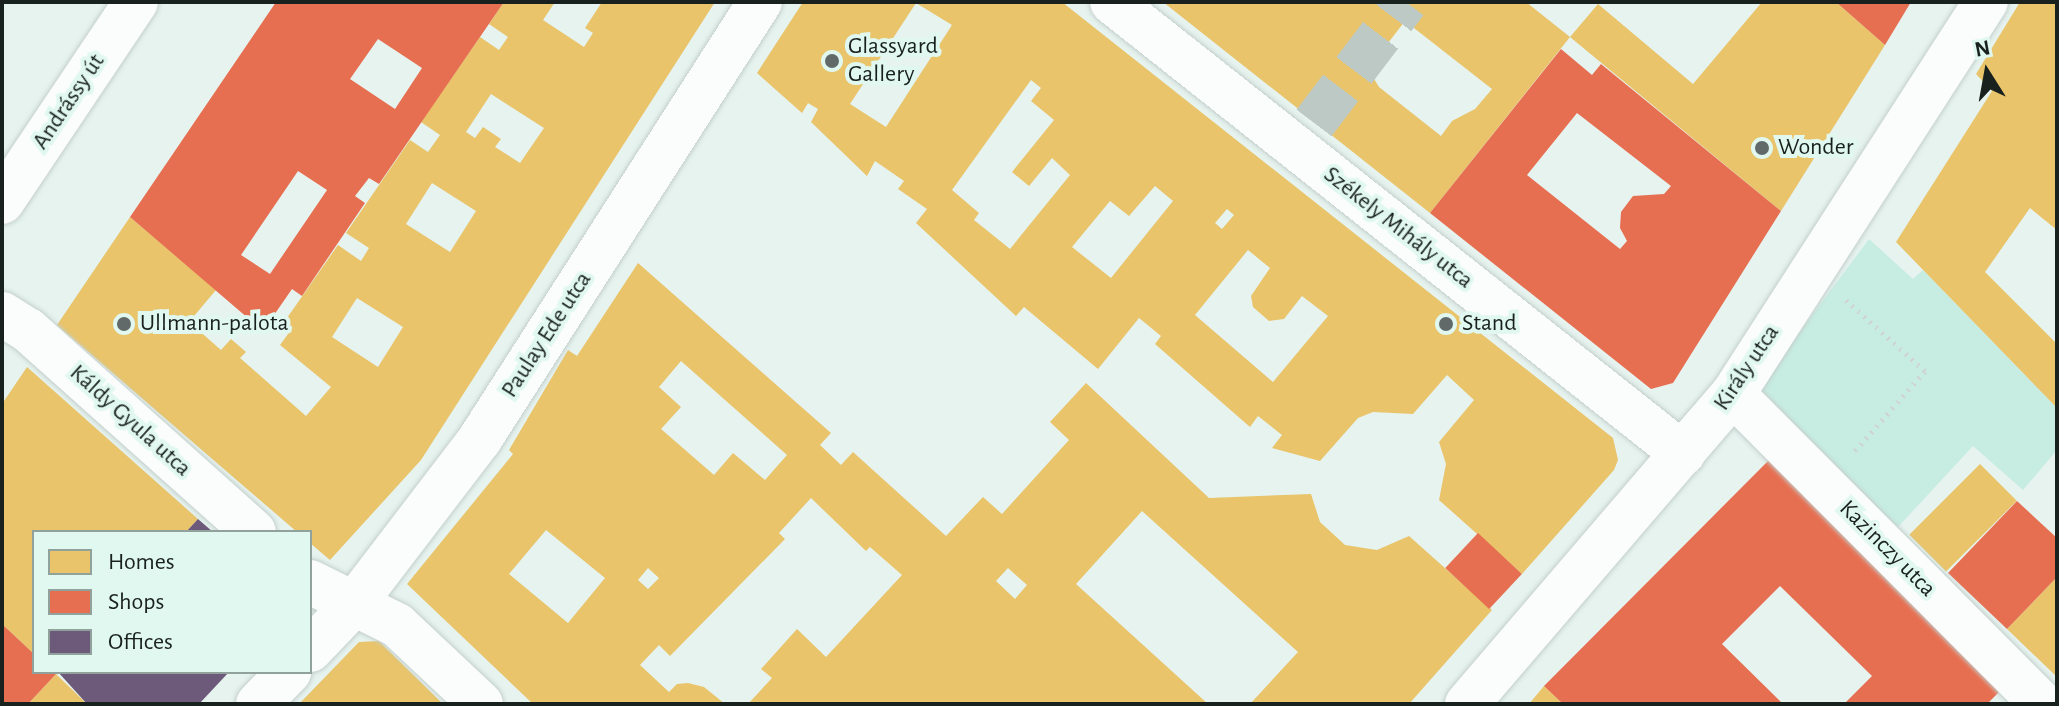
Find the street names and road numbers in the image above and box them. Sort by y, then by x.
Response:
street label: Andrássy út [27,49,111,155]
street label: Székely Mihály utca [1318,161,1478,295]
street label: Paulay Ede utca [496,267,598,403]
street label: Király utca [1708,320,1786,416]
street label: Káldy Gyula utca [63,359,197,483]
street label: Kazinczy utca [1833,495,1941,603]

